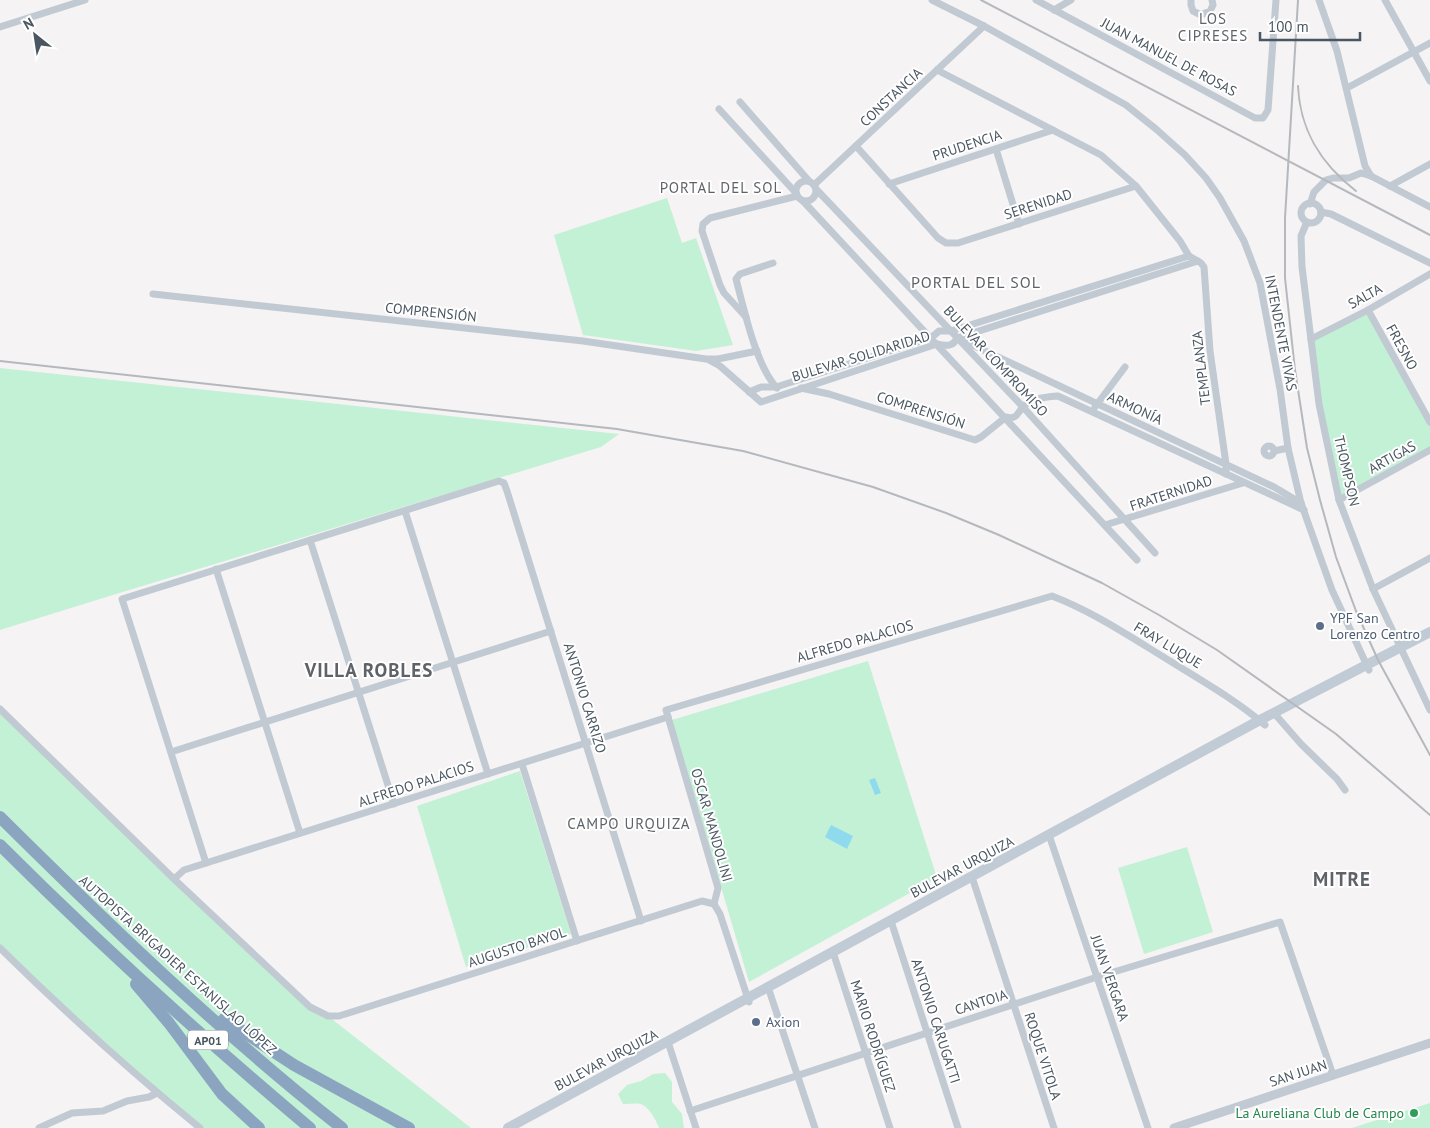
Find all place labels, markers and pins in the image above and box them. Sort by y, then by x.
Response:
place label: YPF San Lorenzo Centro [1330,609,1420,643]
marker: YPF San Lorenzo Centro [1314,620,1326,632]
place label: Axion [766,1013,800,1031]
marker: Axion [750,1016,762,1028]
place label: La Aureliana Club de Campo [1236,1104,1404,1122]
marker: La Aureliana Club de Campo [1408,1107,1420,1119]

